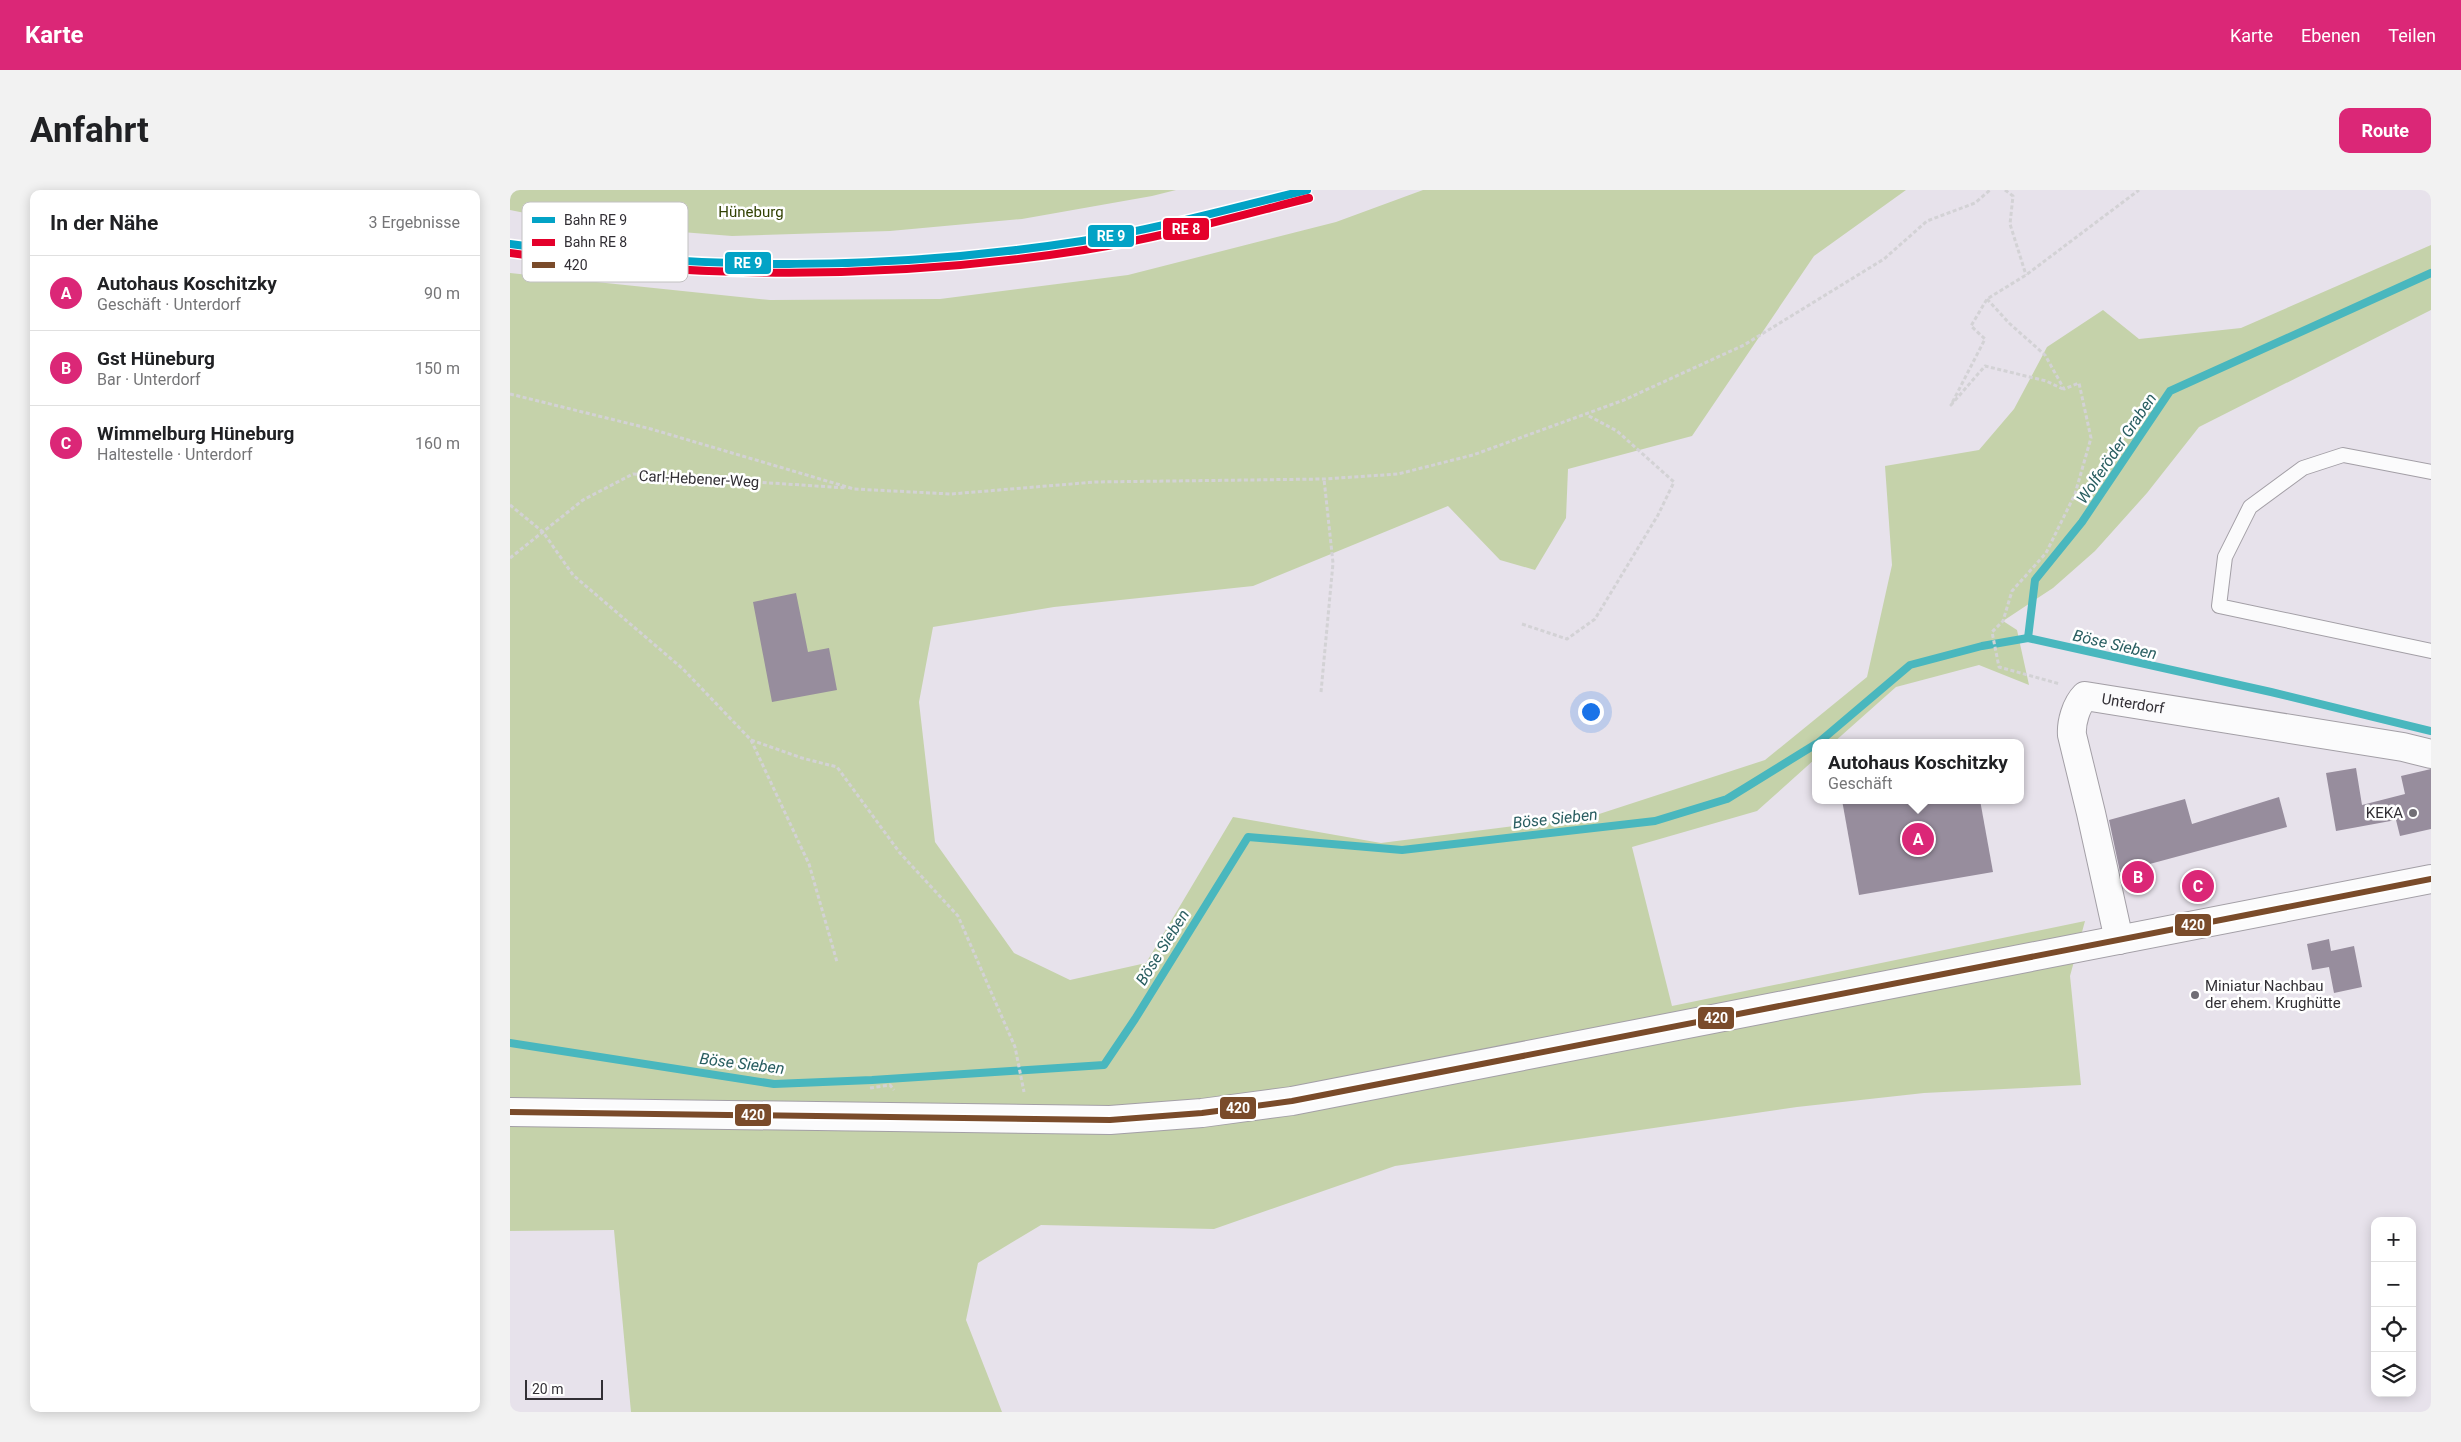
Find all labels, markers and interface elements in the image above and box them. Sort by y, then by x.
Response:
text: Karte [25,21,84,49]
text: Karte [2230,25,2273,46]
text: Ebenen [2301,25,2360,46]
text: Teilen [2388,25,2436,46]
button: Route [2339,108,2431,153]
text: Anfahrt [30,110,149,151]
legend [522,202,688,282]
park label: Hüneburg [718,203,784,221]
text: In der Nähe [50,211,158,235]
text: Bahn RE 9 [564,212,627,228]
text: 3 Ergebnisse [368,213,460,232]
line badge: RE 8 [1162,217,1210,241]
text: RE 8 [1172,221,1200,237]
line badge: RE 9 [1087,224,1135,248]
text: RE 9 [1097,228,1125,244]
text: Bahn RE 8 [564,234,627,250]
line badge: RE 9 [724,251,772,275]
text: RE 9 [734,255,762,271]
text: 420 [564,257,588,273]
text: Autohaus Koschitzky [97,272,277,295]
text: A [61,284,71,303]
text: 90 m [424,284,460,303]
text: Geschäft · Unterdorf [97,295,241,314]
text: Gst Hüneburg [97,347,215,370]
text: B [61,359,71,378]
text: 150 m [415,359,460,378]
text: Bar · Unterdorf [97,370,201,389]
water label: Wolferöder Graben [2072,389,2160,507]
text: Wimmelburg Hüneburg [97,422,294,445]
text: C [61,434,71,453]
text: 160 m [415,434,460,453]
text: Haltestelle · Unterdorf [97,445,253,464]
street label: Carl-Hebener-Weg [638,467,760,491]
water label: Böse Sieben [2071,626,2159,663]
street label: Unterdorf [2100,690,2166,718]
your location [1578,699,1604,725]
popup [1812,739,2024,804]
text: Autohaus Koschitzky [1828,751,2008,774]
text: Geschäft [1828,774,1892,793]
place label: KEKA [2366,804,2403,822]
water label: Böse Sieben [1512,805,1599,832]
marker: KEKA [2407,807,2419,819]
pin: A [1902,820,1934,858]
pin: B [2122,858,2154,896]
pin: C [2182,867,2214,905]
water label: Böse Sieben [1132,906,1193,989]
line badge: 420 [2174,913,2212,937]
text: 420 [2181,917,2205,933]
place label: Miniatur Nachbau der ehem. Krughütte [2205,977,2341,1012]
marker: Miniatur Nachbau der ehem. Krughütte [2189,989,2201,1001]
line badge: 420 [1697,1006,1735,1030]
text: 420 [1704,1010,1728,1026]
water label: Böse Sieben [698,1049,785,1078]
line badge: 420 [1219,1096,1257,1120]
text: 420 [1226,1100,1250,1116]
line badge: 420 [734,1103,772,1127]
text: 420 [741,1107,765,1123]
map controls [2371,1217,2416,1397]
button: + [2371,1217,2416,1262]
button: − [2371,1262,2416,1307]
button: locate [2371,1307,2416,1352]
button: layers [2371,1352,2416,1397]
scale bar [525,1377,602,1400]
text: 20 m [532,1381,564,1397]

